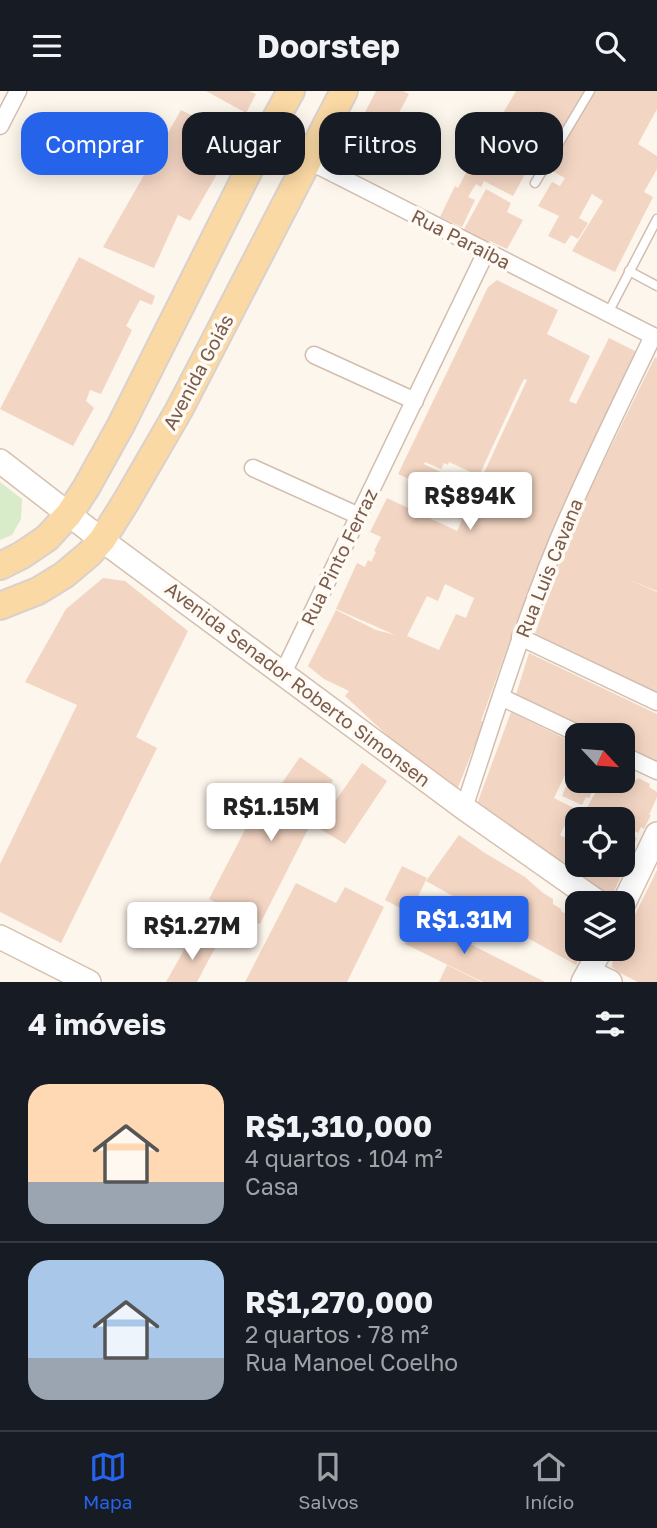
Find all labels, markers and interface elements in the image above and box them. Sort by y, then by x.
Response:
icon: menu [28,27,66,65]
text: Doorstep [257,27,400,65]
icon: search [591,27,629,65]
chip: Comprar [21,112,168,175]
chip: Alugar [182,112,305,175]
chip: Filtros [319,112,441,175]
chip: Novo [455,112,563,175]
street label: Rua Paraiba [408,204,515,273]
street label: Avenida Goiás [157,310,238,433]
pin: R$894K [413,473,527,532]
text: R$894K [424,481,516,509]
street label: Rua Pinto Ferraz [295,485,382,629]
street label: Rua Luis Cavana [510,495,587,641]
street label: Avenida Senador Roberto Simonsen [161,576,435,791]
north arrow [565,723,635,793]
map controls [565,723,635,961]
pin: R$1.15M [206,783,336,843]
text: R$1.15M [223,792,319,820]
button: locate [565,807,635,877]
button: layers [565,891,635,961]
pin: R$1.31M [399,897,529,956]
pin: R$1.27M [127,903,257,962]
text: R$1.31M [416,905,512,933]
text: R$1.27M [143,911,241,939]
icon: filters [591,1005,629,1043]
text: 4 imóveis [28,1006,166,1042]
text: R$1,310,000 [245,1108,432,1144]
icon: home [84,1112,168,1196]
text: 4 quartos · 104 m² [245,1144,443,1172]
text: Casa [245,1172,299,1200]
text: R$1,270,000 [245,1284,433,1320]
icon: home [84,1288,168,1372]
text: 2 quartos · 78 m² [245,1320,429,1348]
text: Rua Manoel Coelho [245,1348,458,1376]
tab: Mapa [83,1448,132,1513]
tab: Salvos [298,1448,359,1513]
tab: Início [524,1448,574,1513]

